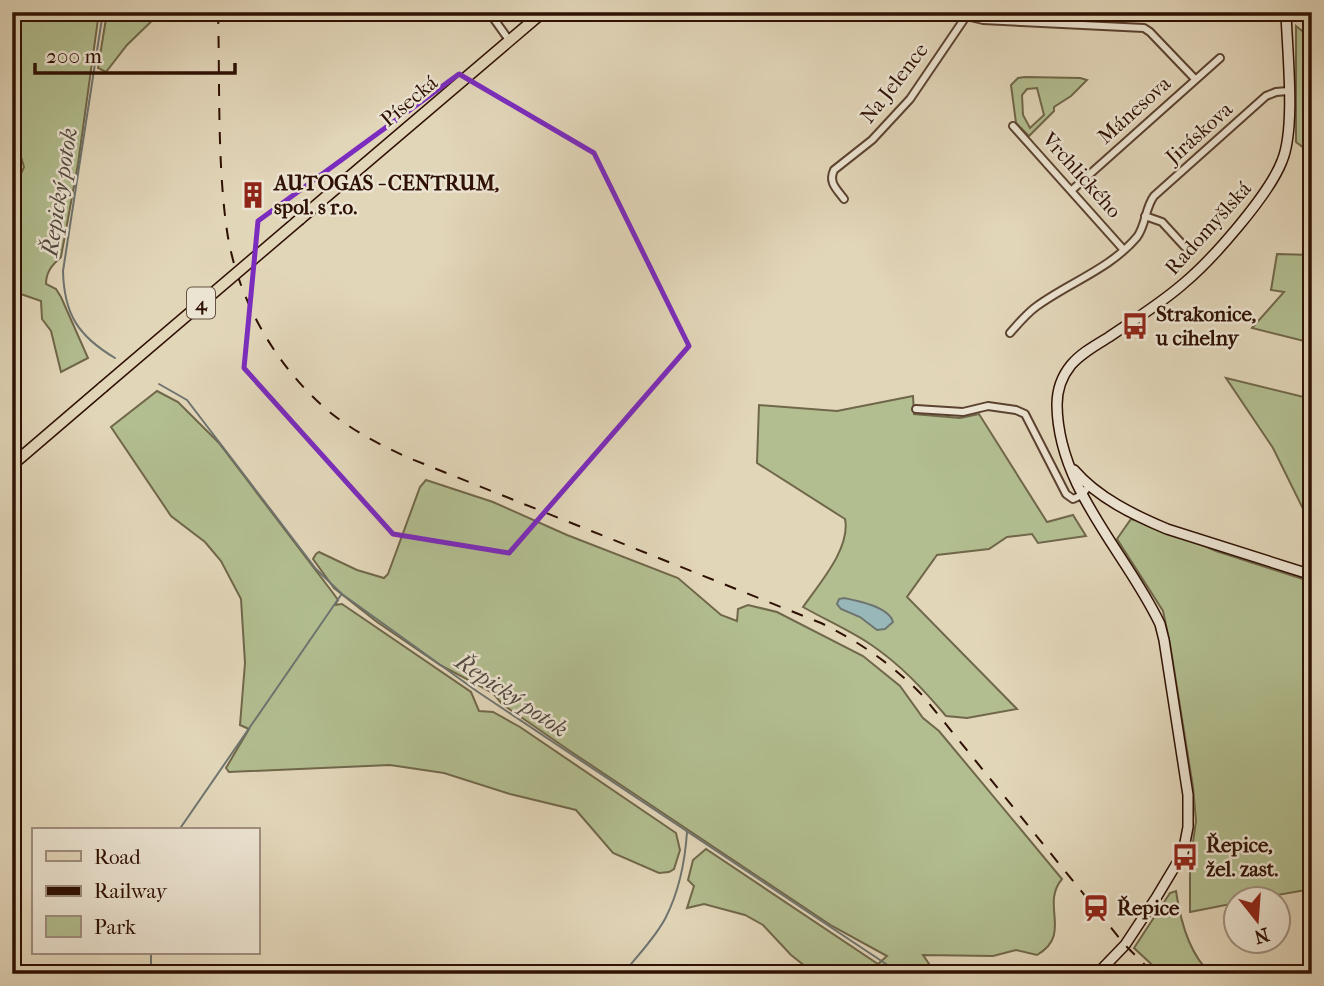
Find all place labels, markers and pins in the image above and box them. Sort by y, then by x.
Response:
place label: AUTOGAS - CENTRUM, spol. s r.o. [272,171,499,219]
building icon: AUTOGAS - CENTRUM, spol. s r.o. [238,180,268,210]
place label: Strakonice, u cihelny [1155,302,1256,350]
bus stop icon: Strakonice, u cihelny [1120,311,1150,341]
place label: Řepice, žel. zast. [1205,832,1278,881]
bus stop icon: Řepice, žel. zast. [1170,842,1200,872]
station icon: Řepice [1081,893,1111,923]
place label: Řepice [1117,895,1180,920]

